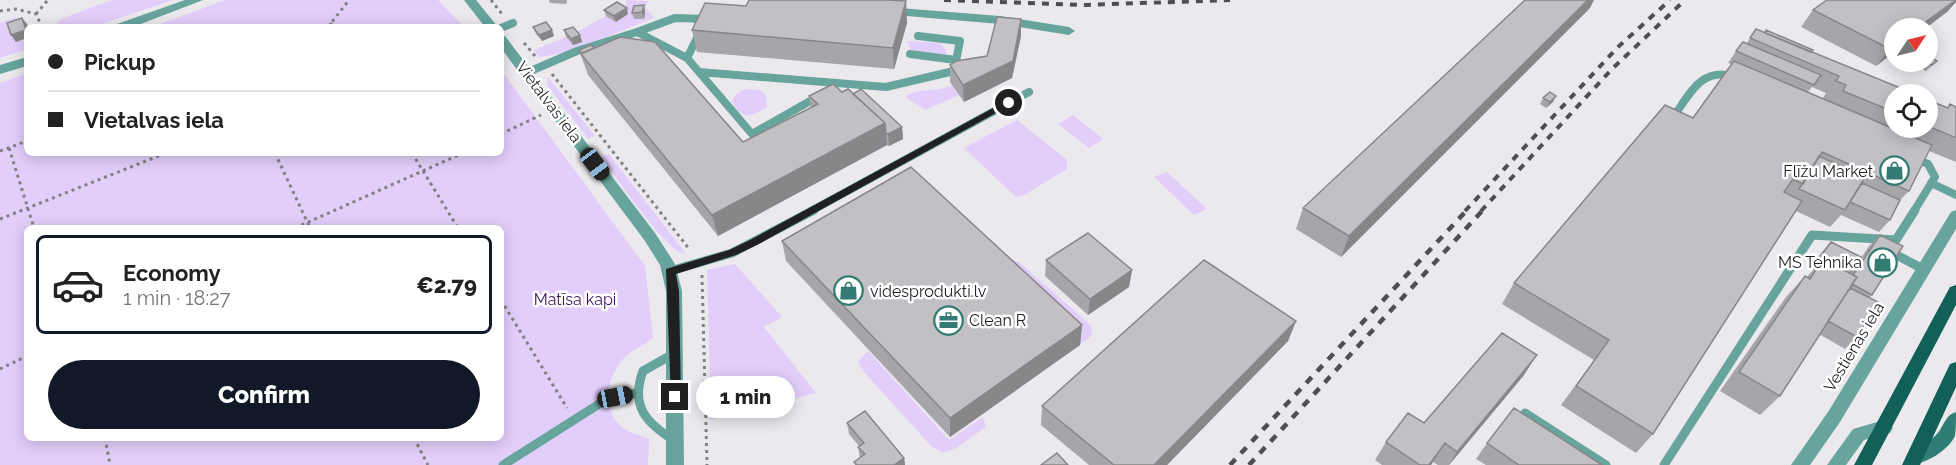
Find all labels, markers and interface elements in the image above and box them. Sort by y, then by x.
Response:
north arrow [1884,18,1938,72]
map controls [1884,18,1938,138]
text: Pickup [84,49,156,75]
street label: Vietalvas iela [512,58,586,146]
button: locate [1884,84,1938,138]
route start [995,89,1022,116]
text: Vietalvas iela [84,107,224,133]
car [577,144,613,184]
shop icon: Flīžu Market [1878,155,1910,187]
place label: Flīžu Market [1783,162,1874,181]
shop icon: MS Tehnika [1867,246,1899,278]
place label: MS Tehnika [1778,253,1862,272]
icon: car [51,258,105,312]
text: Economy [123,260,221,286]
text: €2.79 [416,272,477,298]
shop icon: videsprodukti.lv [833,275,865,307]
place label: videsprodukti.lv [870,282,987,301]
text: 1 min · 18:27 [123,286,230,310]
park label: Matīsa kapi [534,290,616,309]
street label: Vestienas iela [1820,299,1888,395]
office icon: Clean R [932,304,964,336]
place label: Clean R [969,311,1026,330]
button: Confirm [48,360,480,429]
callout: 1 min [696,376,795,418]
route end [661,383,688,410]
car [596,385,634,409]
text: 1 min [720,385,771,409]

